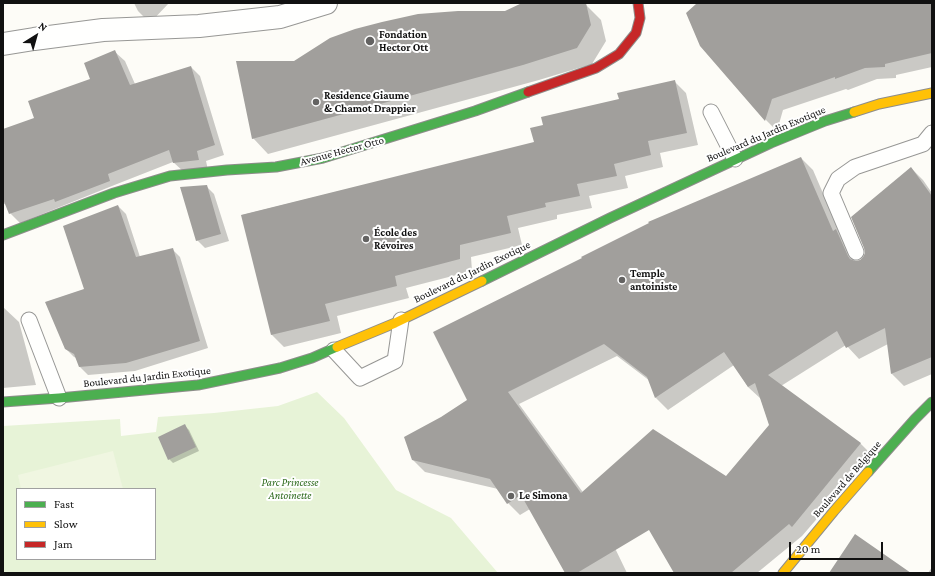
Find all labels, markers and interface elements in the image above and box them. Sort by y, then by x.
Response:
north arrow [16,16,56,56]
text: N [37,19,50,33]
place label: Fondation Hector Ott [379,28,428,54]
marker: Fondation Hector Ott [364,35,376,47]
place label: Residence Giaume & Chamot Drappier [324,89,416,115]
marker: Residence Giaume & Chamot Drappier [311,97,321,107]
street label: Boulevard du Jardin Exotique [705,103,827,165]
street label: Avenue Hector Otto [299,133,385,169]
place label: École des Révoires [374,226,417,252]
marker: École des Révoires [361,234,371,244]
street label: Boulevard du Jardin Exotique [412,238,532,306]
place label: Temple antoiniste [630,267,677,293]
marker: Temple antoiniste [617,275,627,285]
street label: Boulevard du Jardin Exotique [83,364,211,390]
street label: Boulevard de Belgique [810,438,884,520]
park label: Parc Princesse Antoinette [262,476,318,502]
legend [16,488,156,560]
place label: Le Simona [519,489,568,503]
marker: Le Simona [506,491,516,501]
text: Fast [54,497,74,511]
text: Slow [54,517,78,531]
scale bar [791,534,885,560]
text: Jam [54,537,73,551]
text: 20 m [796,542,820,556]

